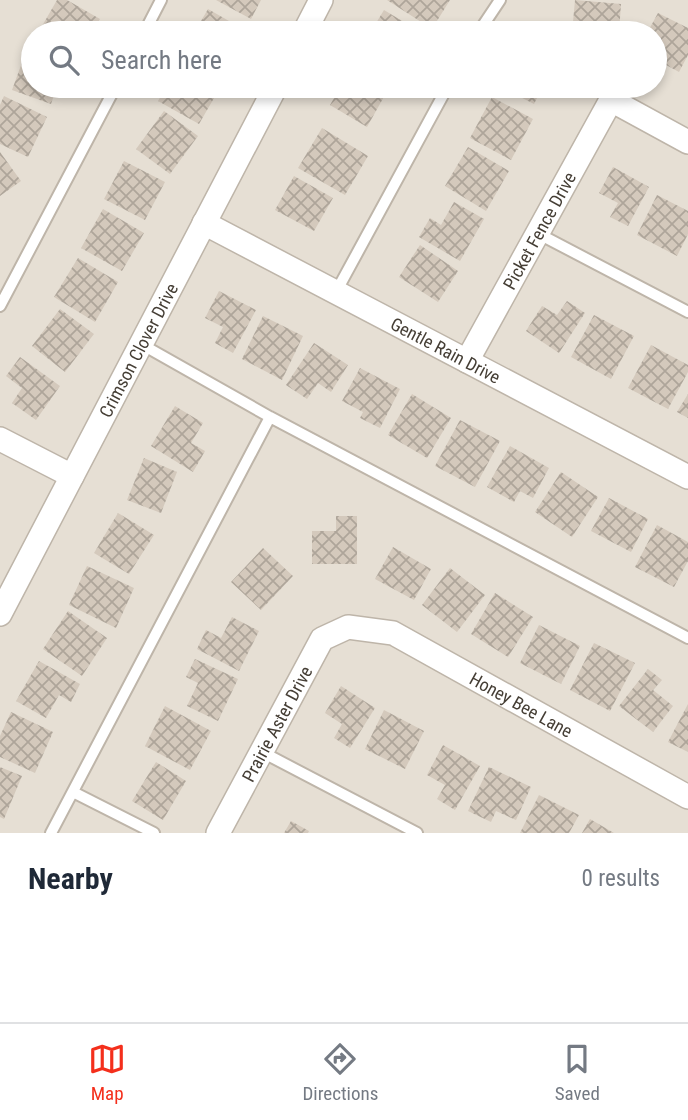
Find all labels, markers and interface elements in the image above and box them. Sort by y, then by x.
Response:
search box [21,21,667,98]
icon: search [45,41,83,79]
text: Search here [101,45,222,75]
street label: Picket Fence Drive [498,168,580,293]
street label: Crimson Clover Drive [94,279,182,421]
street label: Gentle Rain Drive [387,312,504,387]
street label: Prairie Aster Drive [237,662,316,785]
street label: Honey Bee Lane [466,667,576,741]
text: Nearby [28,861,113,896]
text: 0 results [582,865,660,892]
tab: Map [88,1040,126,1105]
tab: Directions [302,1040,378,1105]
tab: Saved [555,1040,600,1105]

